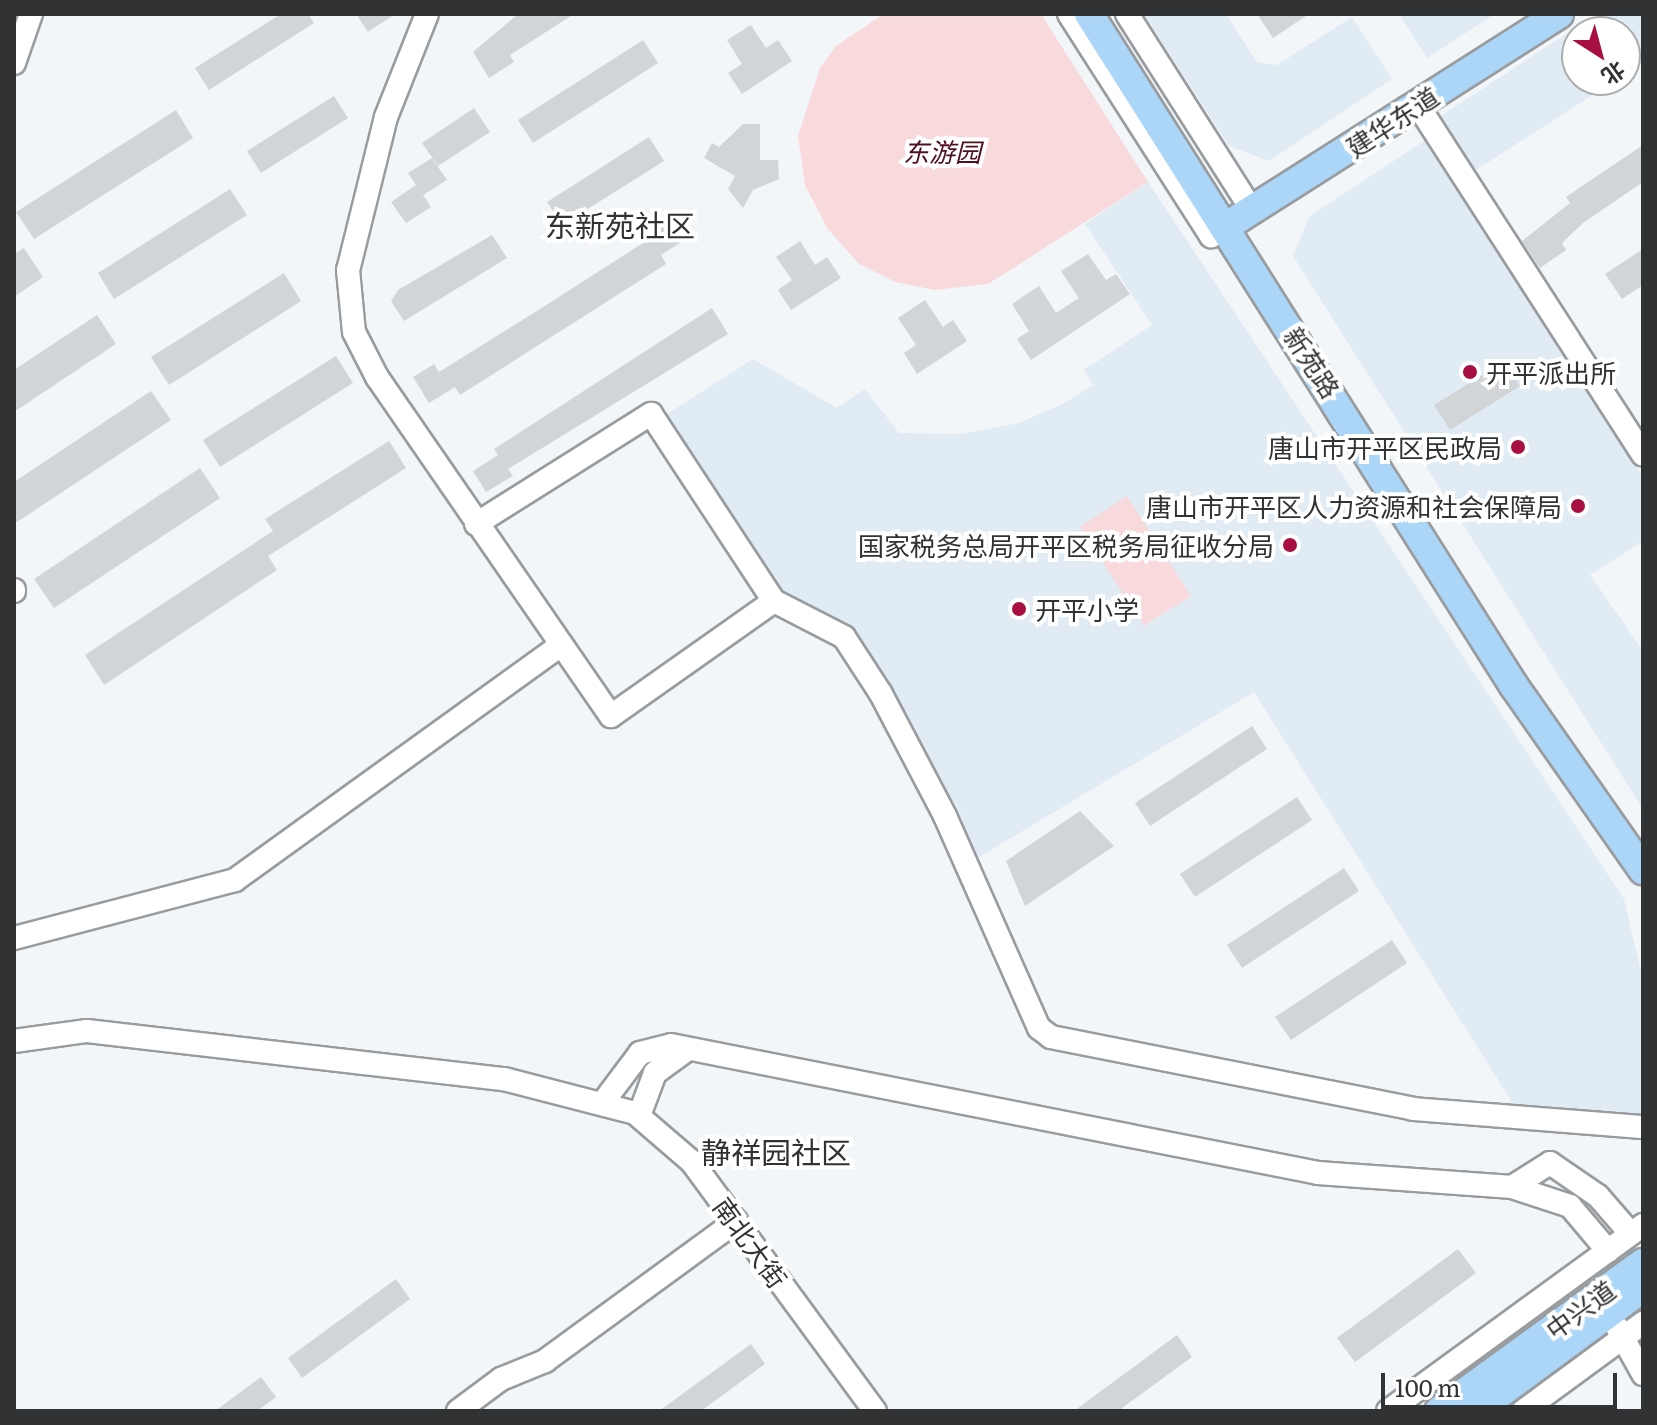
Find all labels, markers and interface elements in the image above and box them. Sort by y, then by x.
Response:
north arrow [1561,16,1641,96]
text: 北 [1596,54,1633,94]
street label: 建华东道 [1340,80,1444,162]
park label: 东游园 [903,135,981,167]
district label: 东新苑社区 [545,206,695,242]
street label: 新苑路 [1279,321,1347,403]
place label: 开平派出所 [1486,356,1616,388]
marker: 开平派出所 [1461,363,1479,381]
place label: 唐山市开平区民政局 [1268,431,1502,463]
marker: 唐山市开平区民政局 [1509,438,1527,456]
place label: 唐山市开平区人力资源和社会保障局 [1146,490,1562,522]
marker: 唐山市开平区人力资源和社会保障局 [1569,497,1587,515]
place label: 国家税务总局开平区税务局征收分局 [858,529,1274,561]
marker: 国家税务总局开平区税务局征收分局 [1281,536,1299,554]
place label: 开平小学 [1035,593,1139,625]
marker: 开平小学 [1010,600,1028,618]
district label: 静祥园社区 [701,1133,851,1169]
street label: 南北大街 [708,1191,794,1293]
street label: 中兴道 [1539,1273,1621,1345]
scale bar [1385,1357,1621,1407]
text: 100 m [1395,1369,1461,1404]

